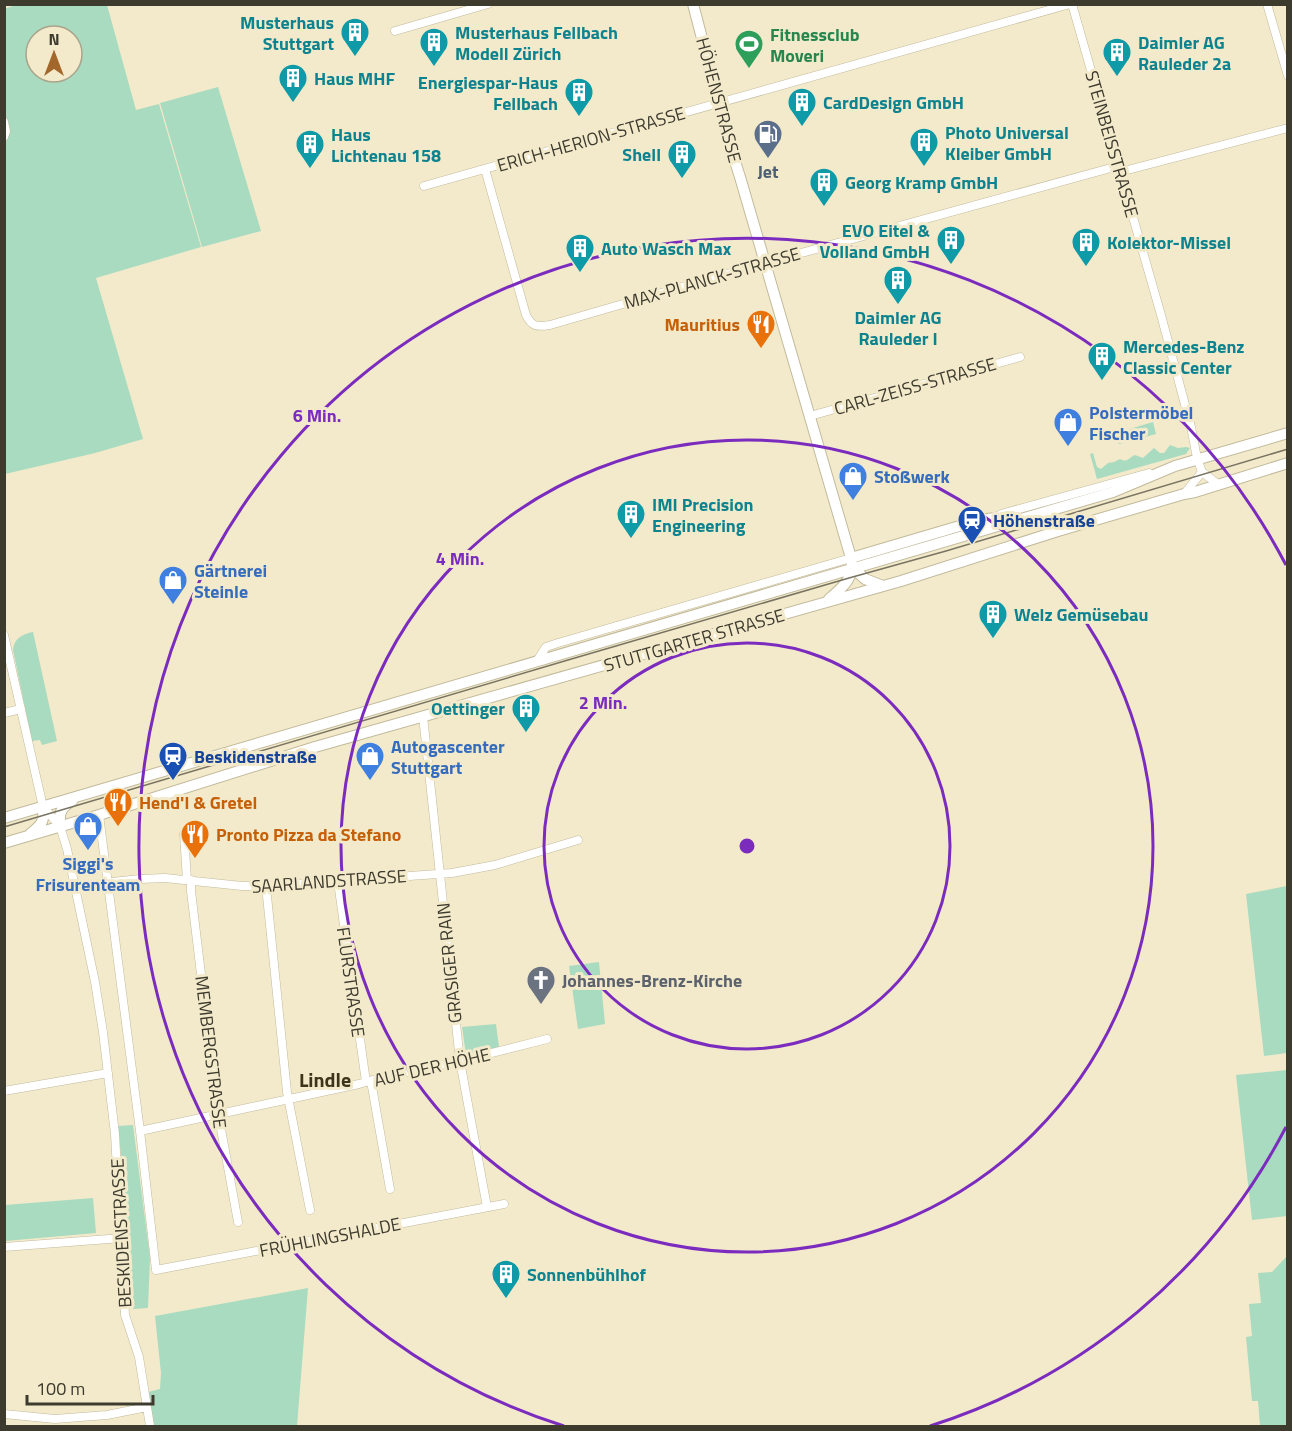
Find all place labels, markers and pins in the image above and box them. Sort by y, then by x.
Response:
place label: Musterhaus Stuttgart [240,9,334,57]
building icon: Musterhaus Stuttgart [339,16,371,58]
place label: Musterhaus Fellbach Modell Zürich [455,19,618,67]
place label: Fitnessclub Moveri [770,21,860,69]
building icon: Musterhaus Fellbach Modell Zürich [418,26,450,68]
sports icon: Fitnessclub Moveri [733,28,765,70]
place label: Daimler AG Rauleder 2a [1138,29,1231,77]
building icon: Daimler AG Rauleder 2a [1101,36,1133,78]
building icon: Haus MHF [277,62,309,104]
place label: Haus MHF [314,65,395,92]
place label: Energiespar-Haus Fellbach [418,69,558,117]
building icon: Energiespar-Haus Fellbach [563,76,595,118]
building icon: CardDesign GmbH [786,86,818,128]
place label: CardDesign GmbH [823,89,964,116]
fuel station icon: Jet [752,118,784,160]
place label: Photo Universal Kleiber GmbH [945,119,1069,167]
place label: Haus Lichtenau 158 [331,121,441,169]
building icon: Photo Universal Kleiber GmbH [908,126,940,168]
building icon: Haus Lichtenau 158 [294,128,326,170]
building icon: Shell [666,138,698,180]
place label: Shell [622,141,661,168]
place label: Jet [757,158,779,185]
building icon: Georg Kramp GmbH [808,166,840,208]
place label: Georg Kramp GmbH [845,169,998,196]
place label: EVO Eitel & Volland GmbH [819,217,930,265]
building icon: EVO Eitel & Volland GmbH [935,224,967,266]
building icon: Kolektor-Missel [1070,226,1102,268]
place label: Kolektor-Missel [1107,229,1231,256]
building icon: Auto Wasch Max [564,232,596,274]
place label: Auto Wasch Max [601,235,732,262]
building icon: Daimler AG Rauleder I [882,264,914,306]
place label: Daimler AG Rauleder I [855,304,941,352]
restaurant icon: Mauritius [745,308,777,350]
place label: Mauritius [664,311,740,338]
place label: Mercedes-Benz Classic Center [1123,333,1245,381]
building icon: Mercedes-Benz Classic Center [1086,340,1118,382]
place label: Polstermöbel Fischer [1089,399,1193,447]
shop icon: Polstermöbel Fischer [1052,406,1084,448]
shop icon: Stoßwerk [837,460,869,502]
place label: Stoßwerk [874,463,950,490]
place label: IMI Precision Engineering [652,491,754,539]
building icon: IMI Precision Engineering [615,498,647,540]
station icon: Höhenstraße [956,504,988,546]
place label: Höhenstraße [993,507,1095,534]
place label: Gärtnerei Steinle [194,557,267,605]
shop icon: Gärtnerei Steinle [157,564,189,606]
building icon: Welz Gemüsebau [977,598,1009,640]
place label: Welz Gemüsebau [1014,601,1148,628]
building icon: Oettinger [510,692,542,734]
place label: Oettinger [431,695,505,722]
place label: Autogascenter Stuttgart [391,733,505,781]
station icon: Beskidenstraße [157,740,189,782]
shop icon: Autogascenter Stuttgart [354,740,386,782]
place label: Beskidenstraße [194,743,317,770]
restaurant icon: Hend'l & Gretel [102,786,134,828]
place label: Hend'l & Gretel [139,789,257,816]
shop icon: Siggi's Frisurenteam [72,810,104,852]
restaurant icon: Pronto Pizza da Stefano [179,818,211,860]
place label: Pronto Pizza da Stefano [216,821,401,848]
centre of rings [737,836,757,856]
place label: Siggi's Frisurenteam [36,850,140,898]
church icon: Johannes-Brenz-Kirche [525,964,557,1006]
place label: Johannes-Brenz-Kirche [562,967,742,994]
building icon: Sonnenbühlhof [490,1258,522,1300]
place label: Sonnenbühlhof [527,1261,646,1288]

